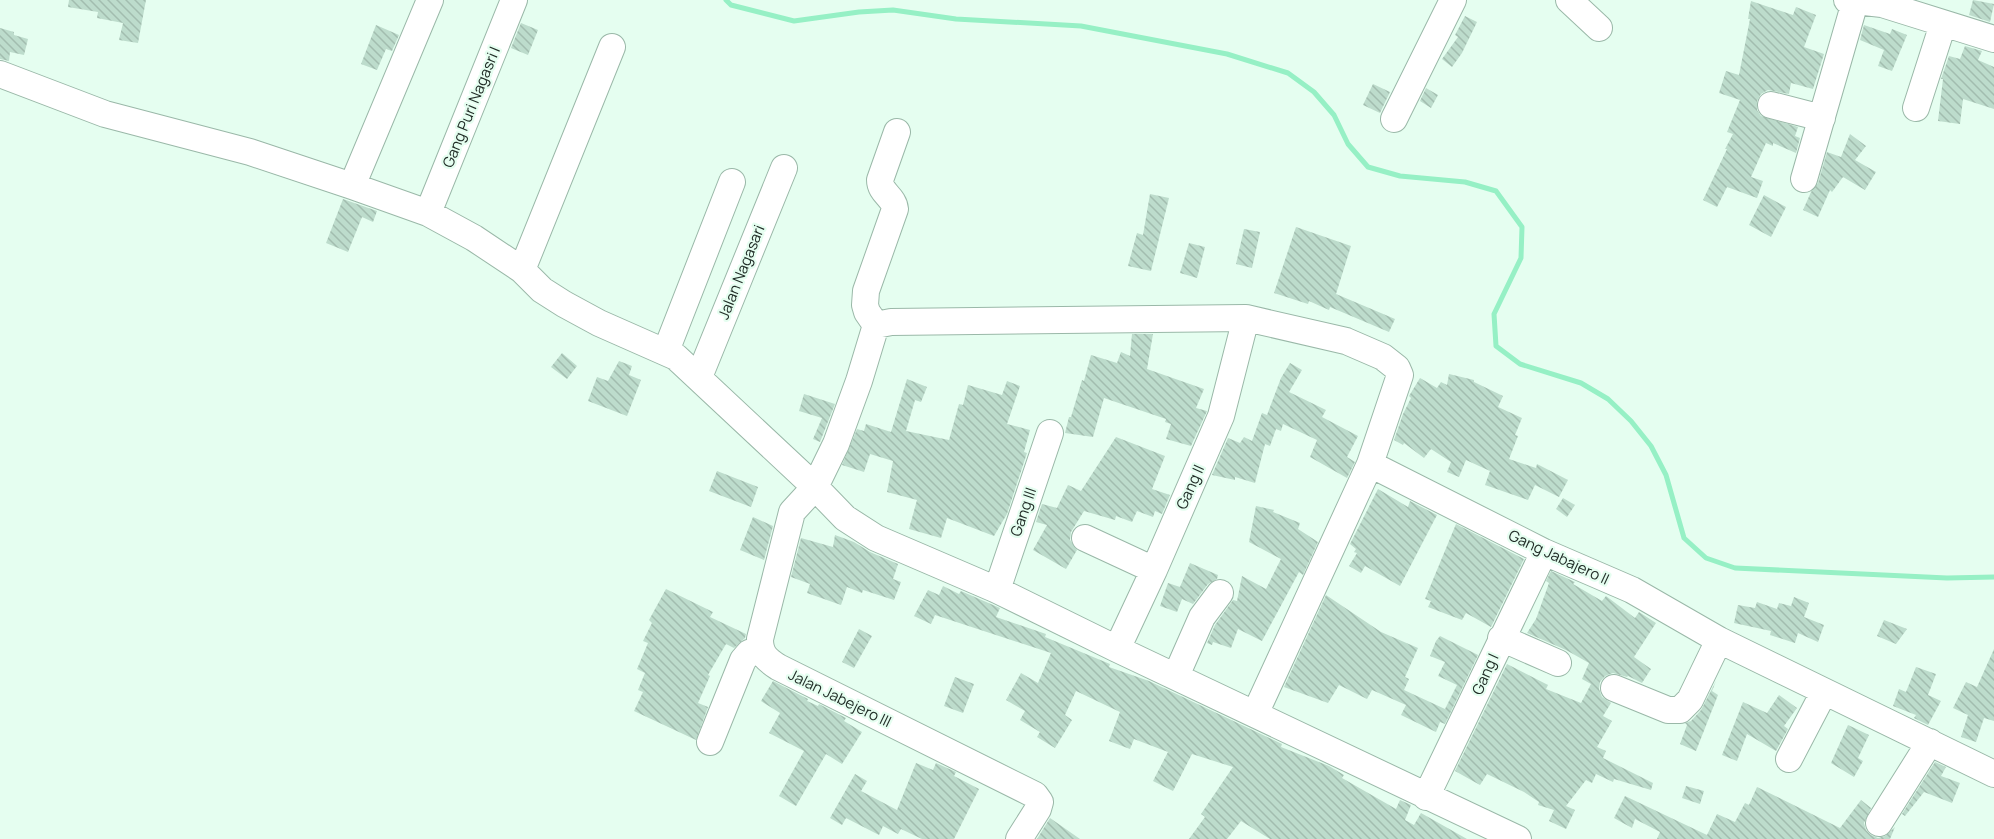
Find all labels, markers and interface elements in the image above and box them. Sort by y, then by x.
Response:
street label: Gang Puri Nagasri I [437,43,505,171]
street label: Jalan Nagasari [713,222,769,322]
street label: Gang II [1171,461,1209,513]
street label: Gang III [1005,485,1041,539]
street label: Gang Jabajero II [1505,524,1613,590]
street label: Gang I [1467,650,1503,698]
street label: Jalan Jabejero III [785,664,895,732]

